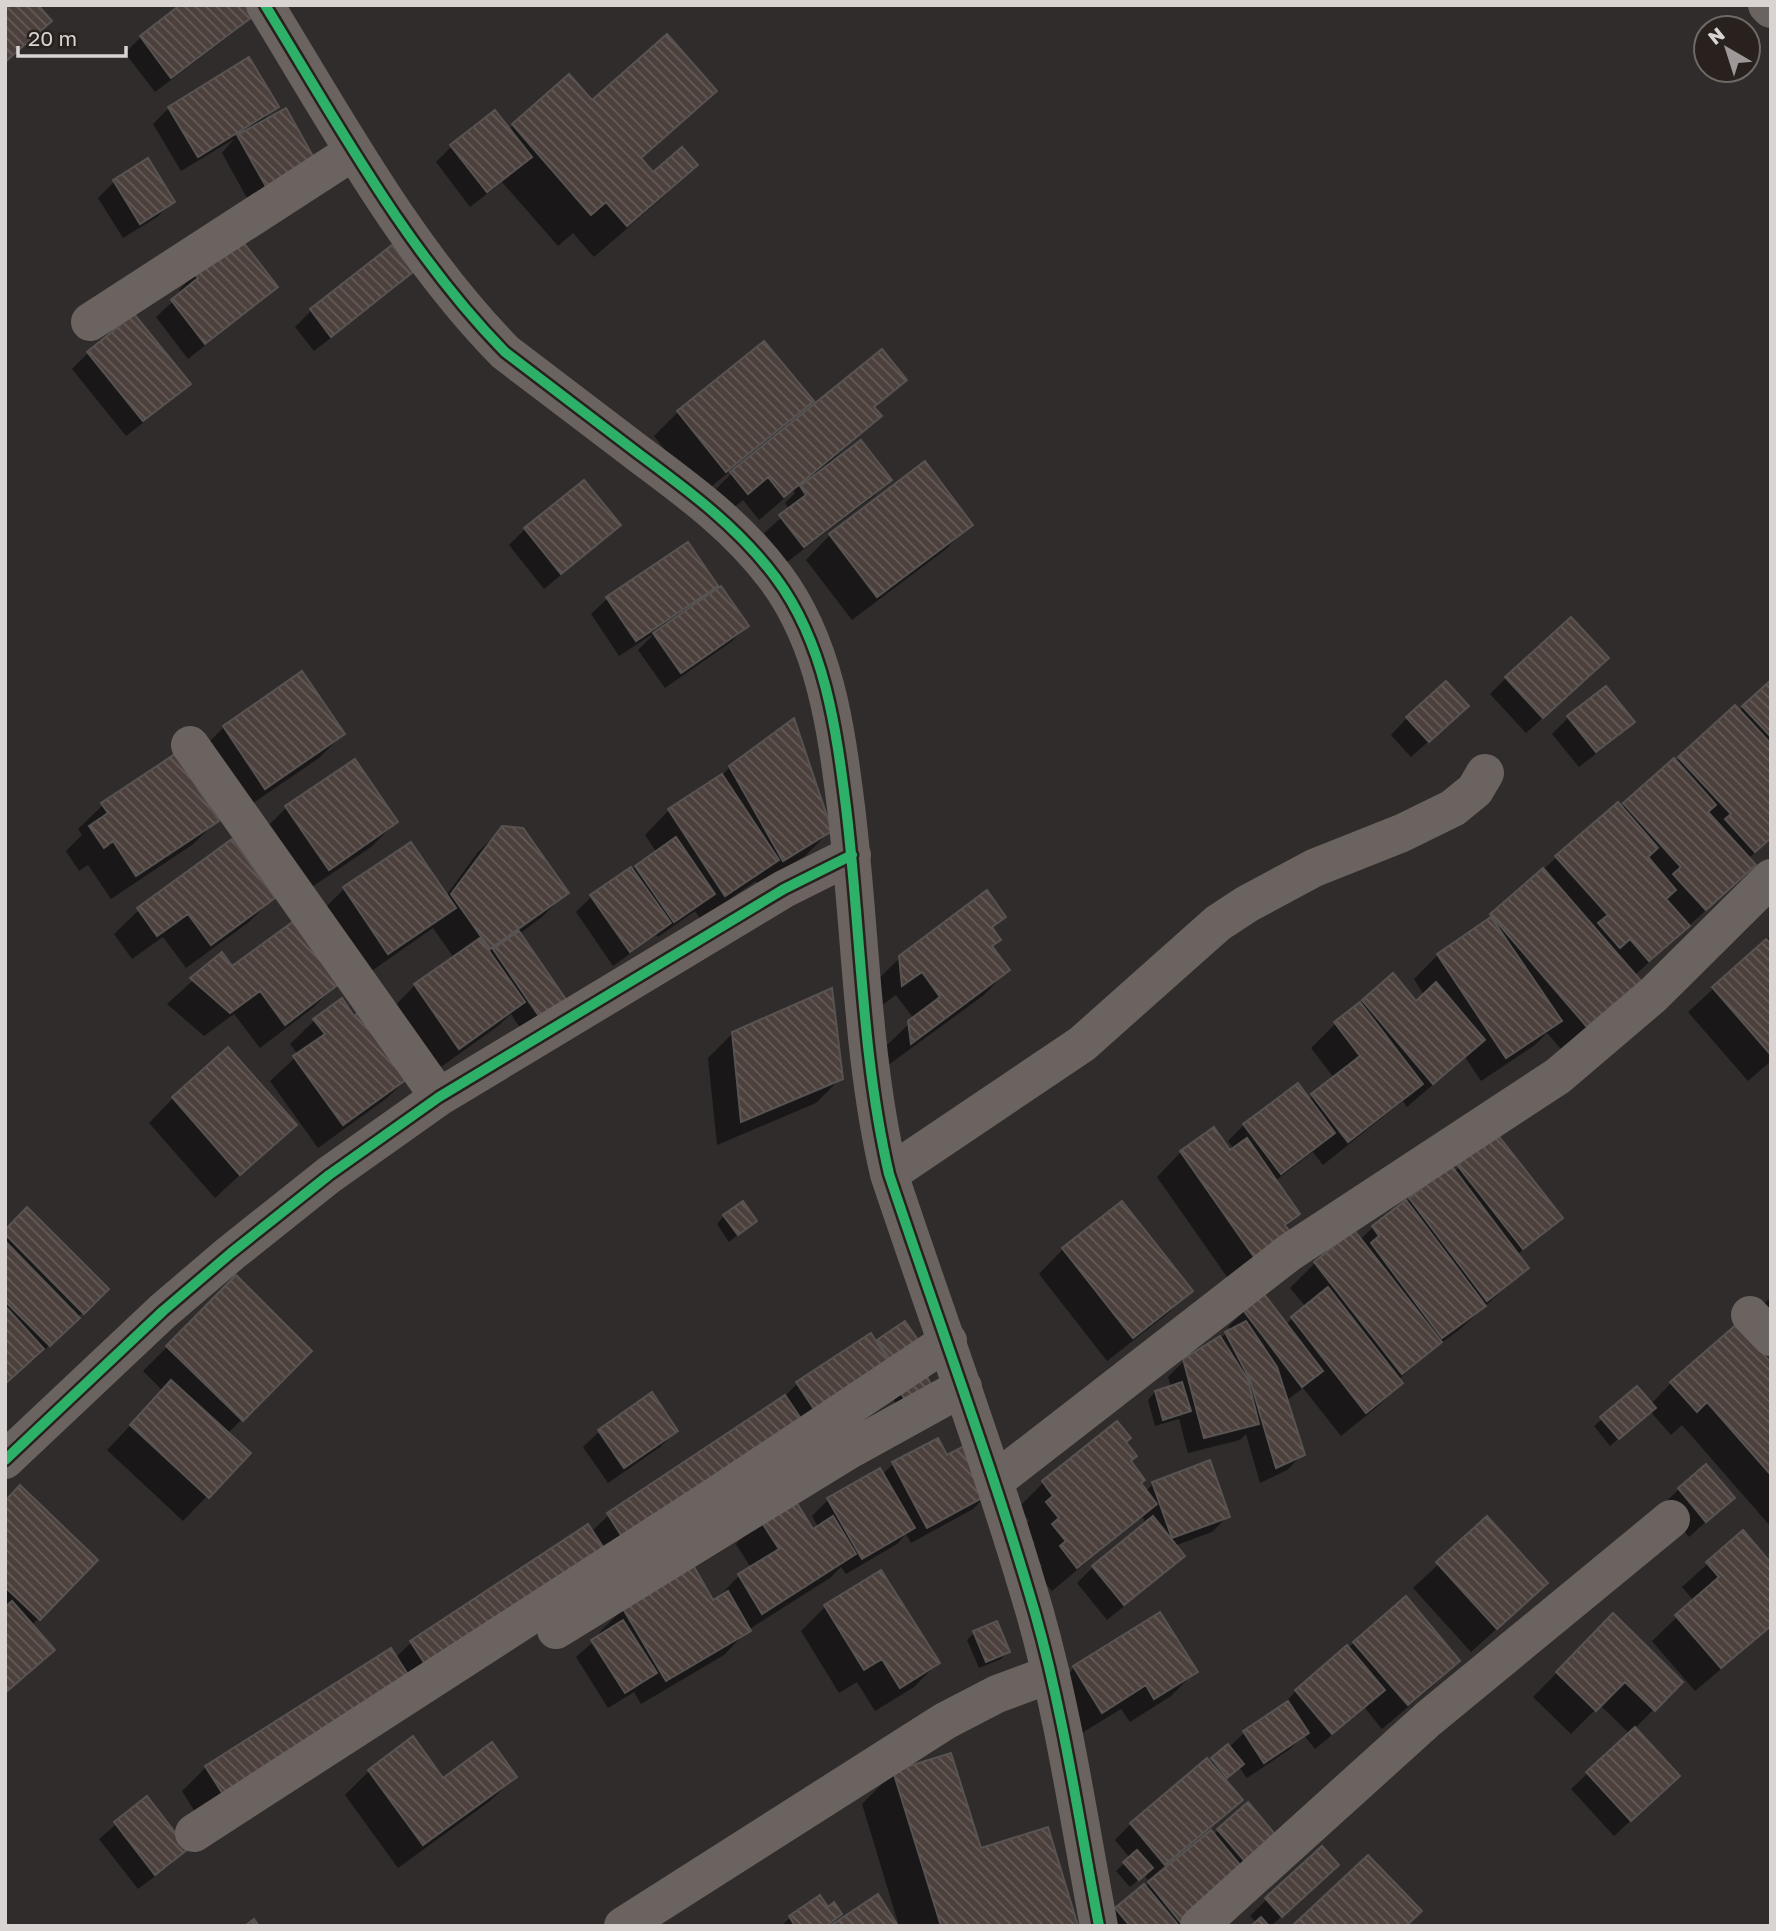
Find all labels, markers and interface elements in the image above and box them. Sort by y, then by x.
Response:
scale bar [18,14,126,58]
north arrow [1692,14,1762,84]
text: N [1703,22,1729,49]
text: 20 m [28,25,77,51]

